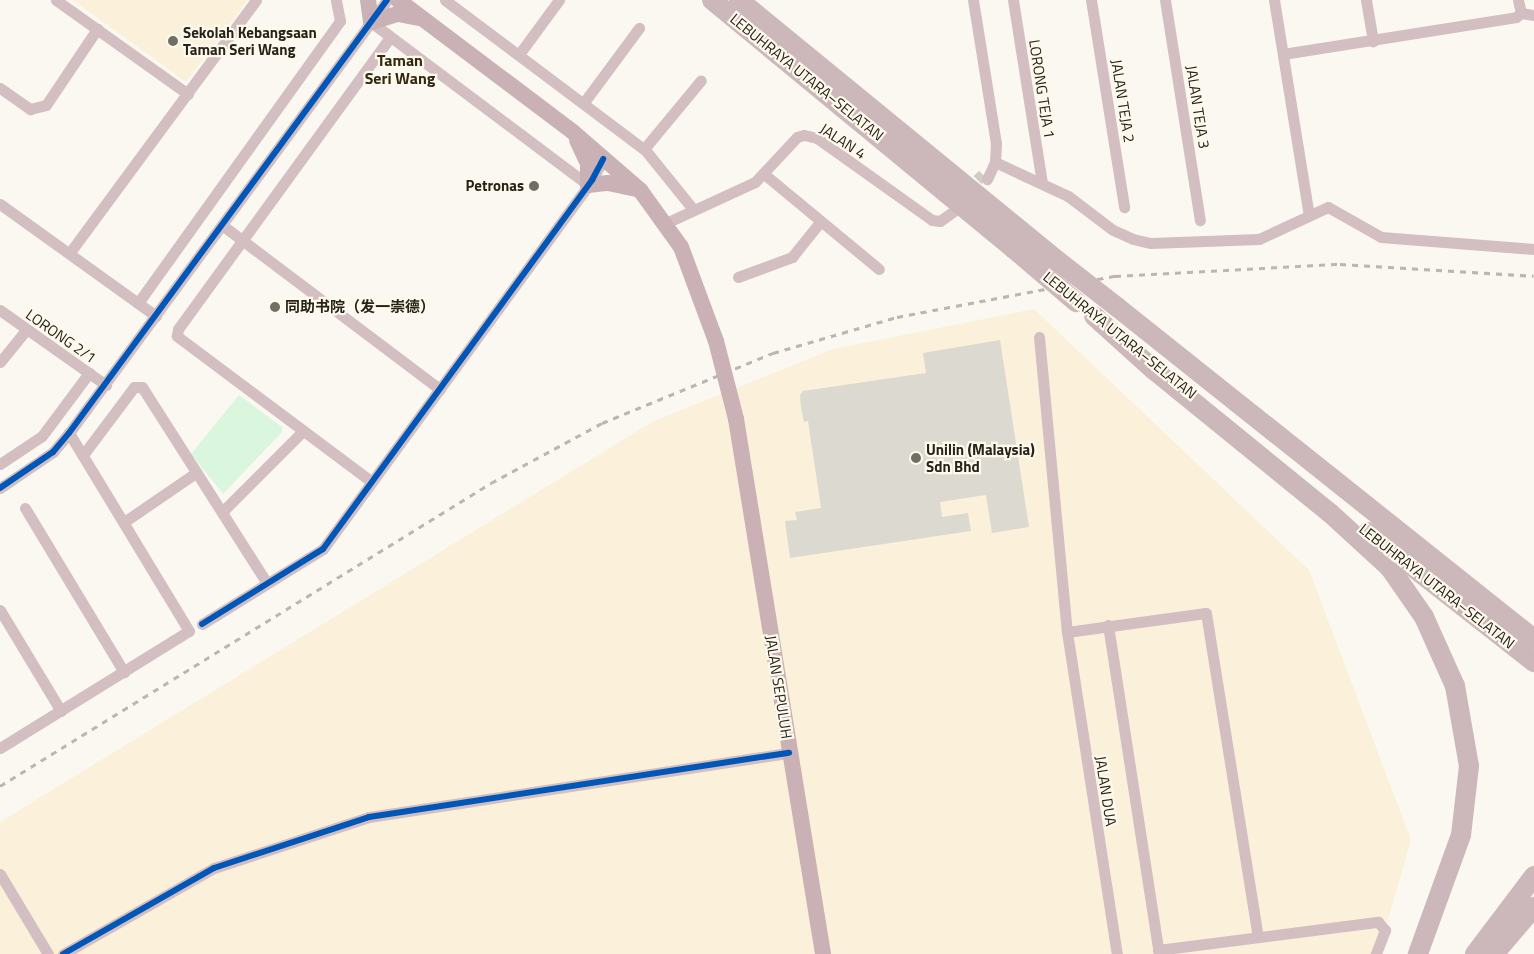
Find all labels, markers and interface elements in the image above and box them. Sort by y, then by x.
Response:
street label: LEBUHRAYA UTARA–SELATAN [727,9,887,145]
place label: Sekolah Kebangsaan Taman Seri Wang [183,23,317,58]
marker: Sekolah Kebangsaan Taman Seri Wang [167,35,179,47]
street label: LORONG TEJA 1 [1025,38,1059,140]
district label: Taman Seri Wang [365,50,435,88]
street label: JALAN TEJA 2 [1108,58,1138,144]
street label: JALAN TEJA 3 [1183,64,1213,150]
street label: JALAN 4 [817,119,869,163]
place label: Petronas [465,177,524,195]
marker: Petronas [528,180,540,192]
street label: LEBUHRAYA UTARA–SELATAN [1040,267,1200,403]
place label: 同助书院（发一崇德） [285,298,435,316]
marker: 同助书院（发一崇德） [269,301,281,313]
street label: LORONG 2/1 [22,305,100,367]
place label: Unilin (Malaysia) Sdn Bhd [926,440,1035,475]
marker: Unilin (Malaysia) Sdn Bhd [910,452,922,464]
street label: LEBUHRAYA UTARA–SELATAN [1356,520,1518,652]
street label: JALAN SEPULUH [762,634,796,740]
street label: JALAN DUA [1092,755,1120,827]

